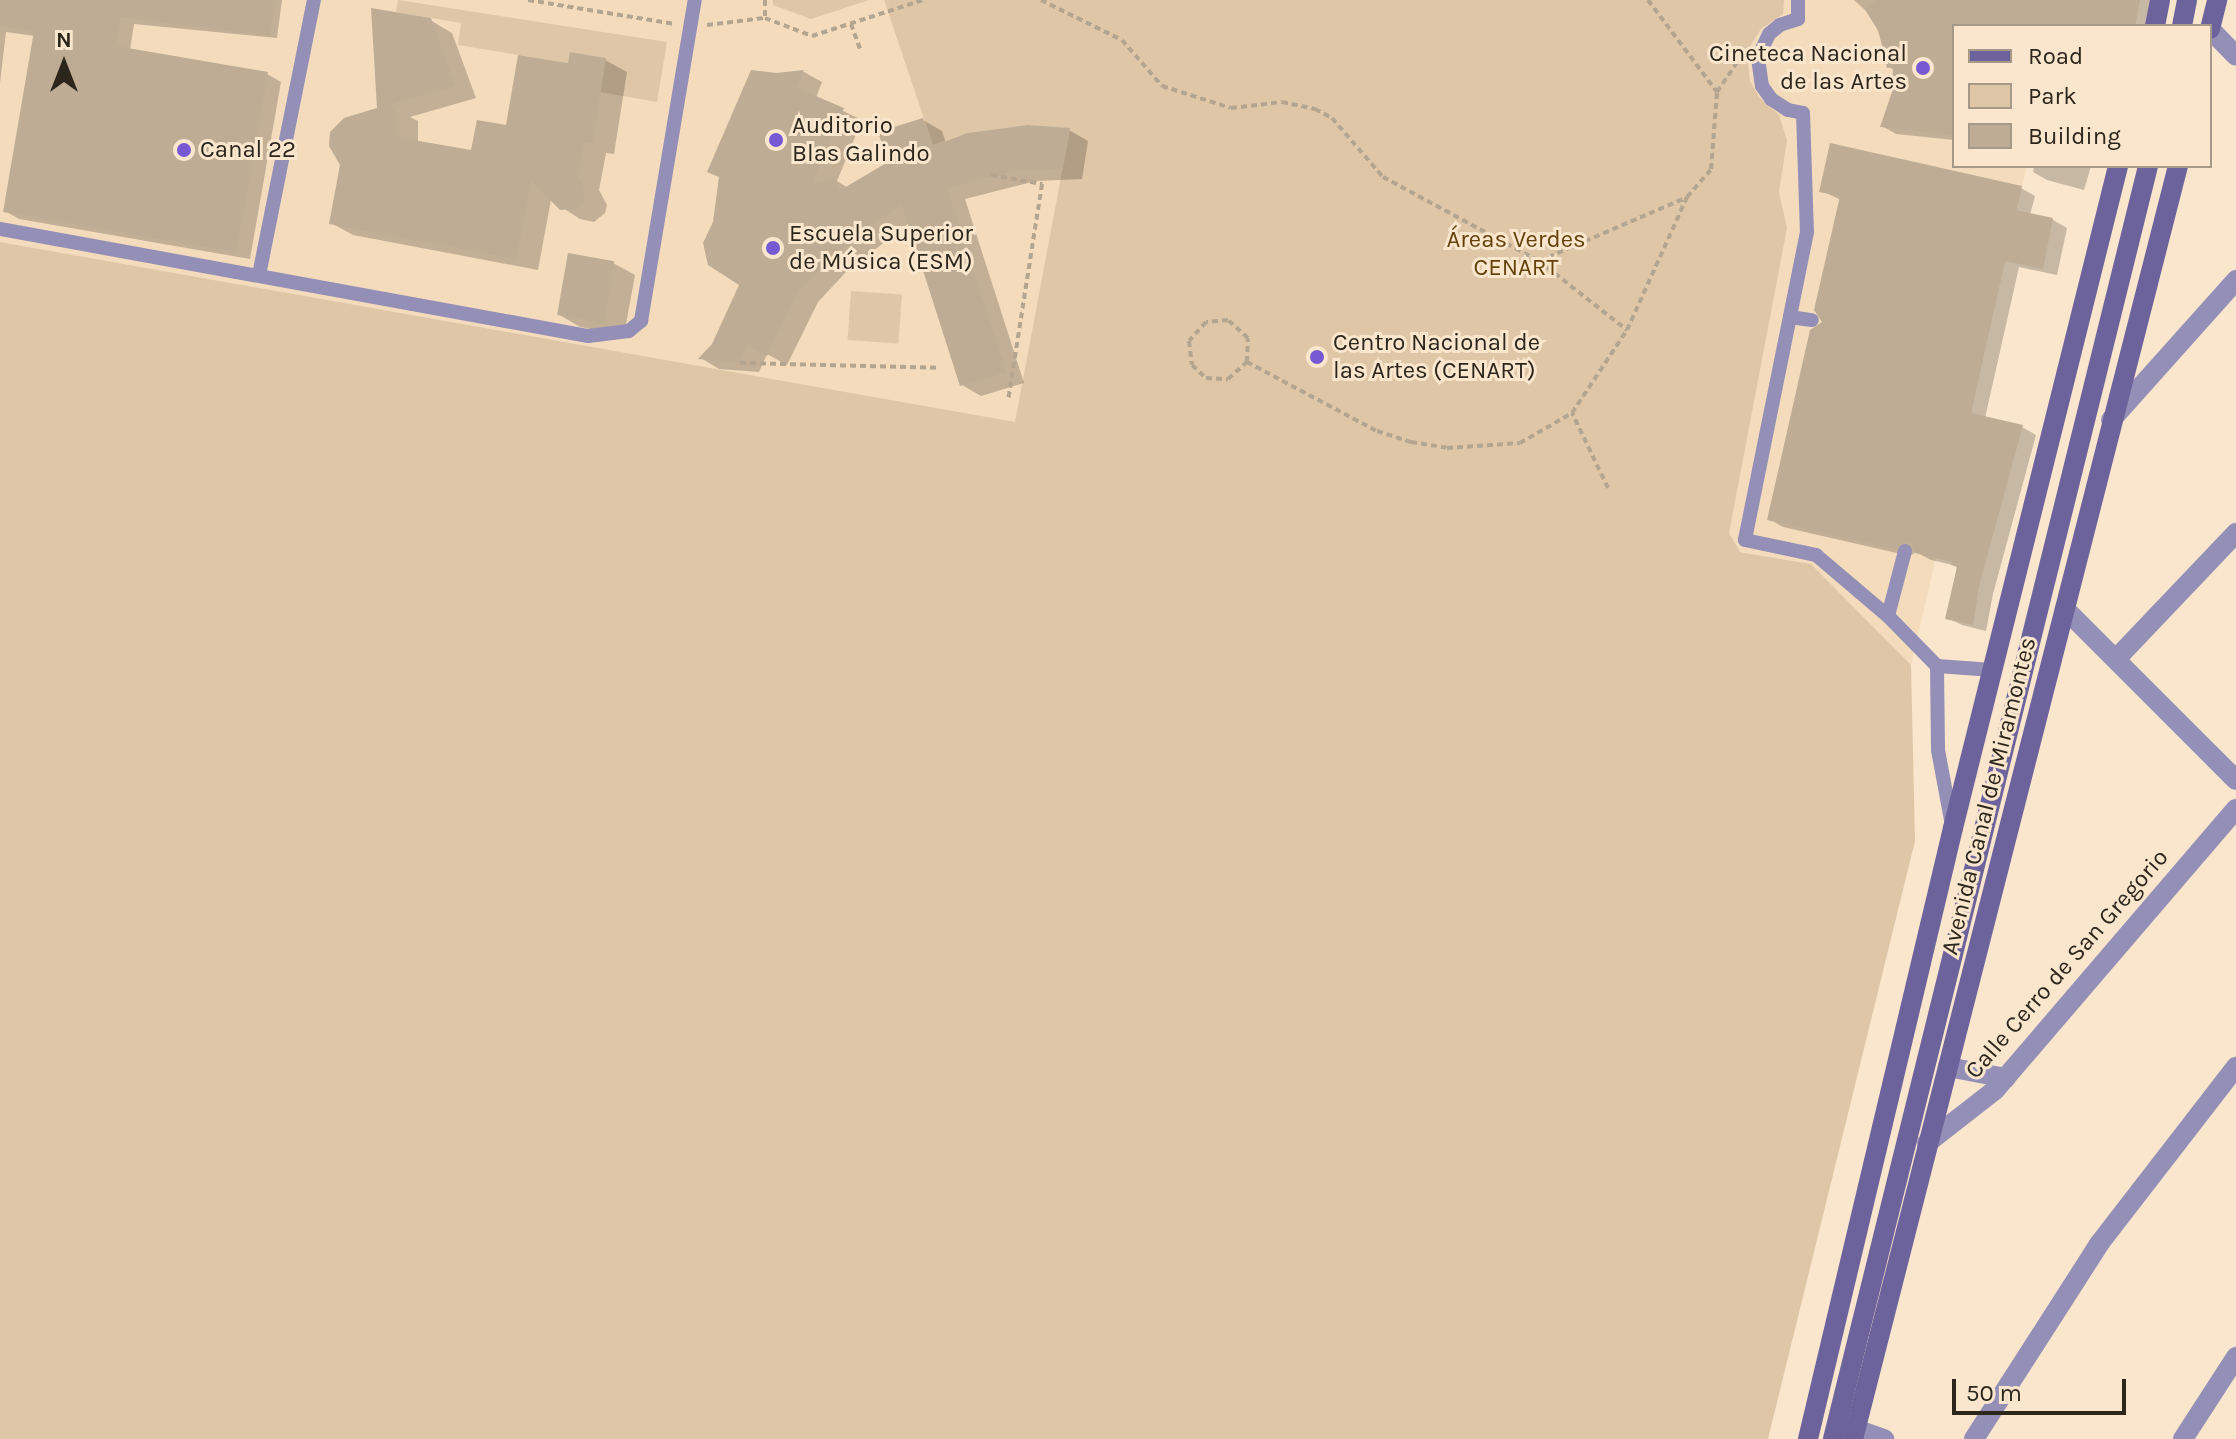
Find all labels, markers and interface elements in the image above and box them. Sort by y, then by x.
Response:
north arrow [24,24,104,104]
legend [1952,24,2212,168]
text: N [56,27,72,53]
place label: Cineteca Nacional de las Artes [1709,40,1907,96]
text: Road [2028,42,2083,70]
marker: Cineteca Nacional de las Artes [1914,59,1932,77]
text: Park [2028,82,2077,110]
place label: Auditorio Blas Galindo [792,112,930,168]
text: Building [2028,122,2121,150]
marker: Auditorio Blas Galindo [767,131,785,149]
place label: Canal 22 [200,136,296,164]
marker: Canal 22 [175,141,193,159]
place label: Escuela Superior de Música (ESM) [789,220,973,276]
park label: Áreas Verdes CENART [1446,226,1586,282]
marker: Escuela Superior de Música (ESM) [764,239,782,257]
place label: Centro Nacional de las Artes (CENART) [1333,329,1540,385]
marker: Centro Nacional de las Artes (CENART) [1308,348,1326,366]
street label: Avenida Canal de Miramontes [1936,634,2042,958]
street label: Calle Cerro de San Gregorio [1959,843,2175,1085]
scale bar [1956,1363,2130,1413]
text: 50 m [1966,1379,2022,1407]

